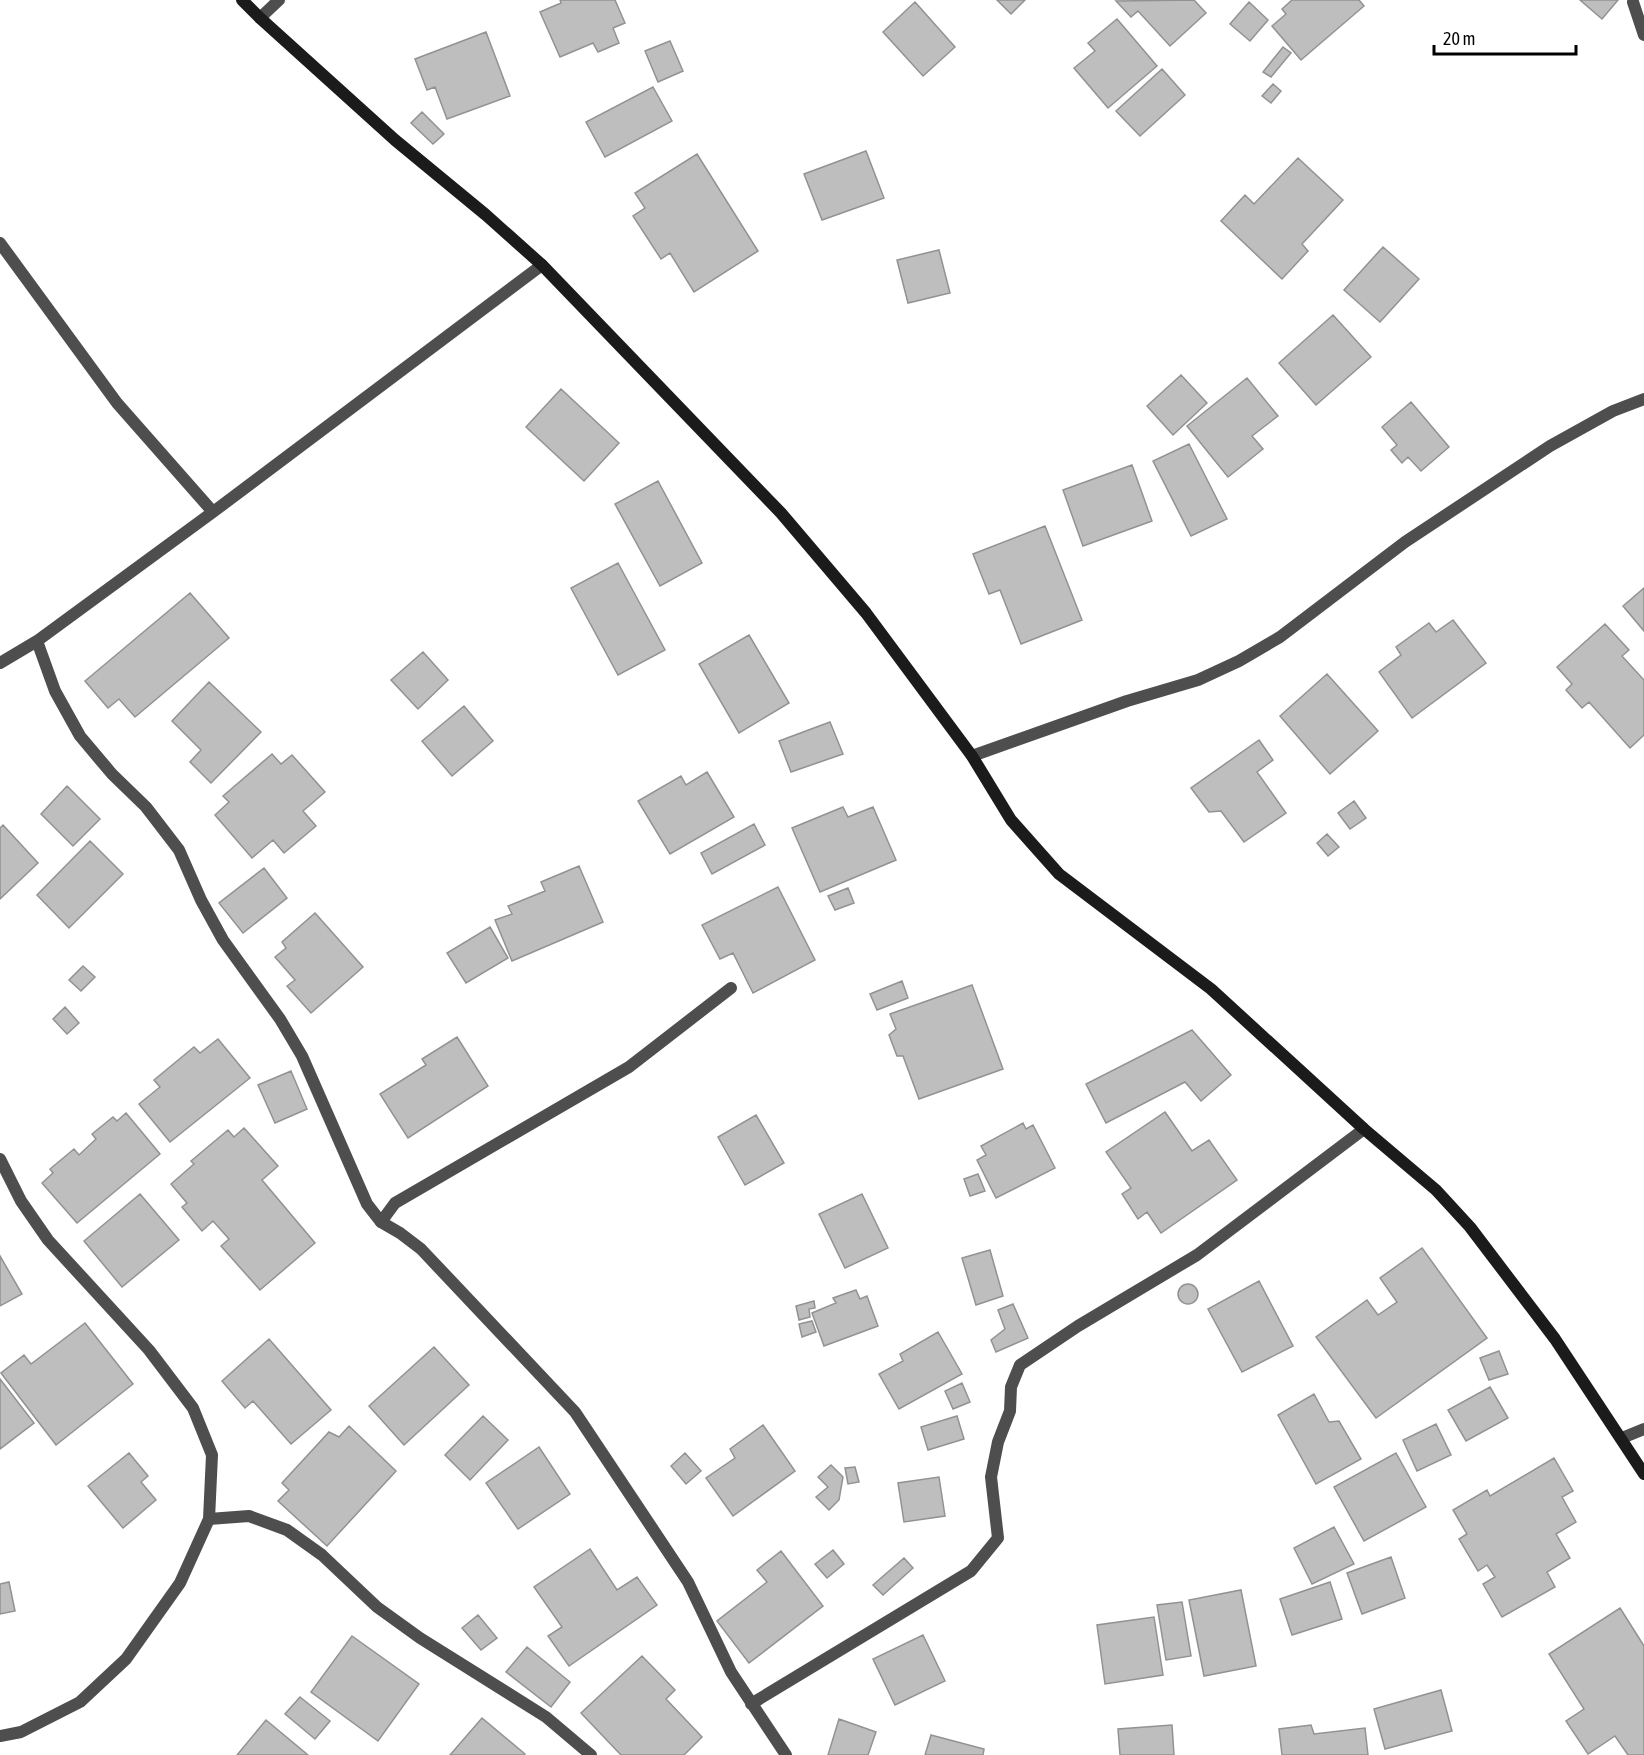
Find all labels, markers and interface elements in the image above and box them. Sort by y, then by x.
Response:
scale bar [1434,18,1576,56]
text: 20 m [1443,28,1475,49]

